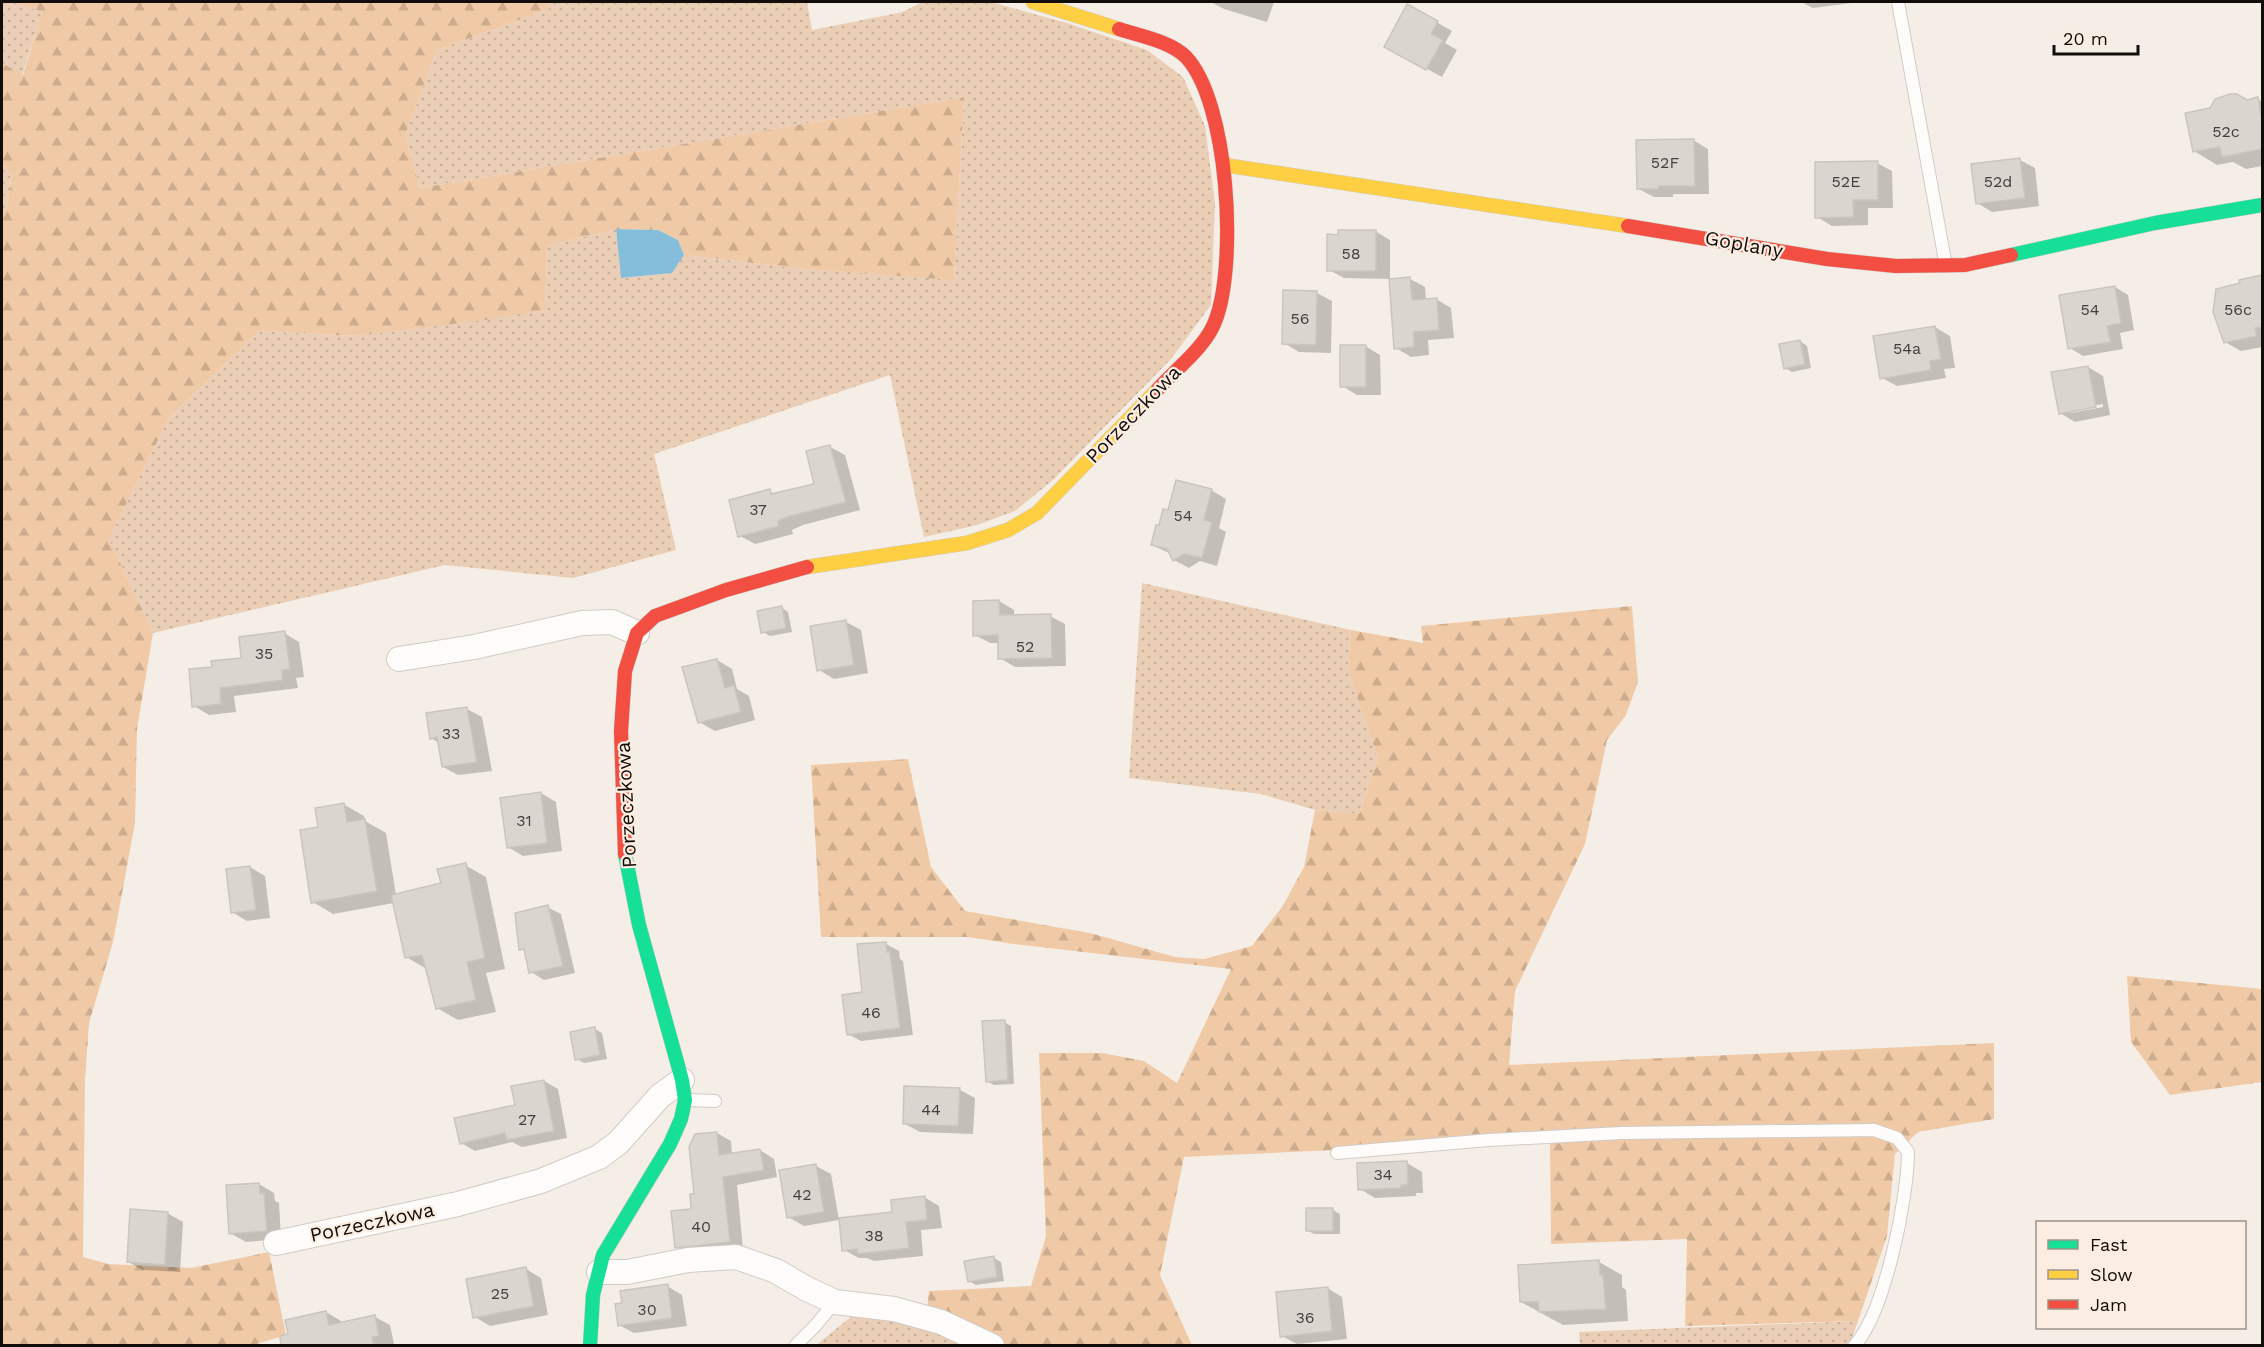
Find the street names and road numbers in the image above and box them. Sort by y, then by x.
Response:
street label: Goplany [1703,225,1786,263]
street label: Porzeczkowa [1080,360,1186,468]
street label: Porzeczkowa [611,741,641,869]
street label: Porzeczkowa [308,1197,436,1247]

